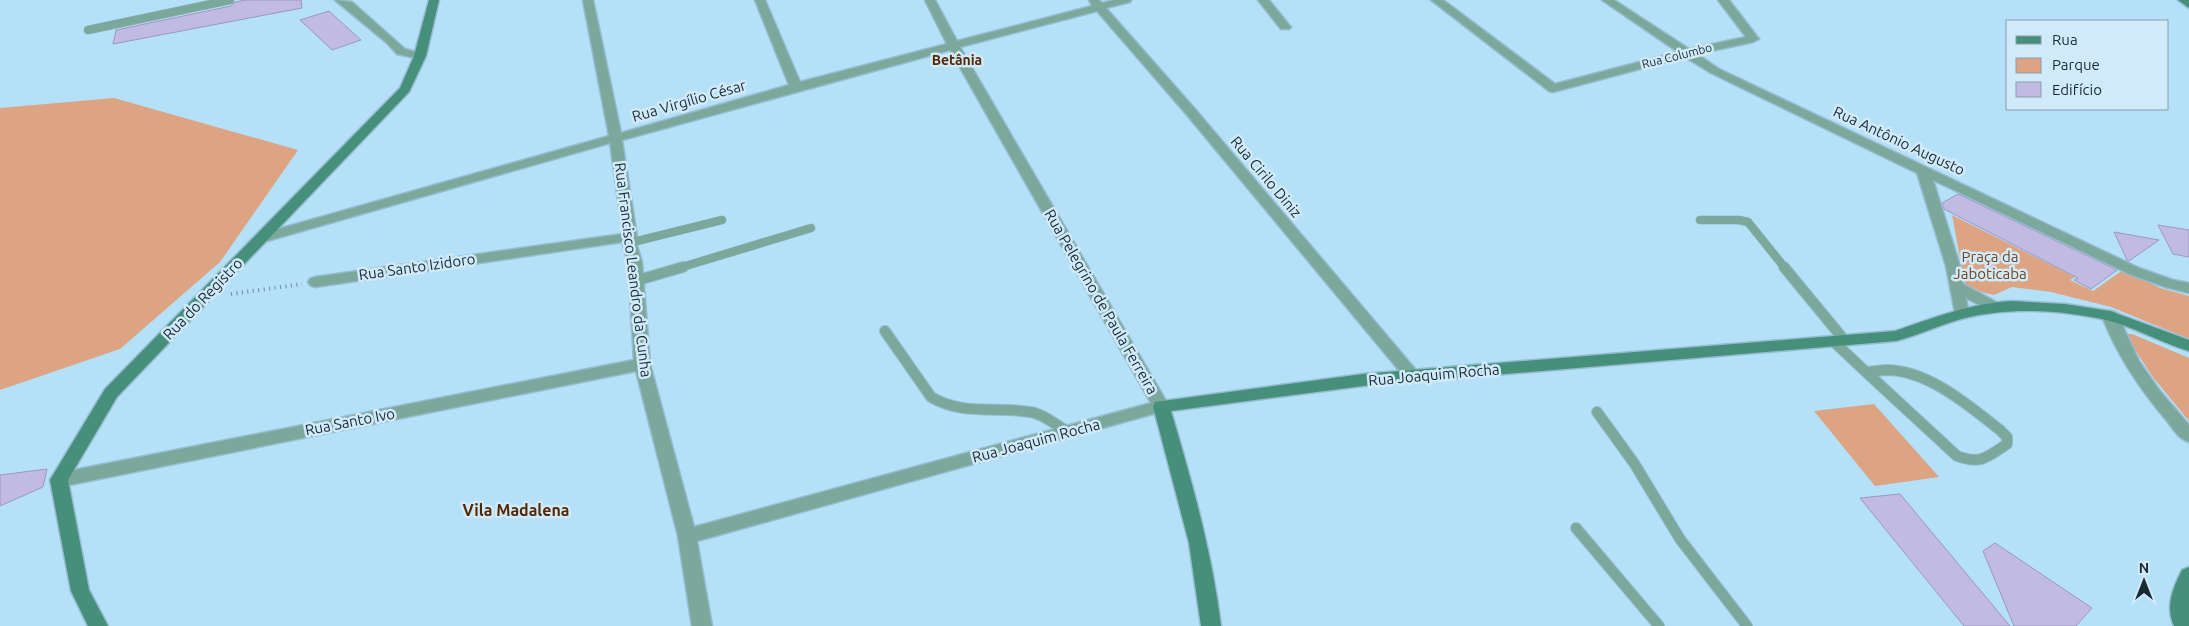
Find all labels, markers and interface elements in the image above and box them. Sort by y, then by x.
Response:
legend [2006,20,2169,110]
text: Rua [2052,31,2078,48]
street label: Rua Columbo [1640,40,1713,71]
district label: Betânia [932,52,982,68]
text: Parque [2052,56,2100,73]
street label: Rua Virgílio César [630,76,748,125]
text: Edifício [2052,81,2102,98]
street label: Rua Antônio Augusto [1831,103,1968,178]
street label: Rua Cirilo Diniz [1228,133,1305,221]
street label: Rua Francisco Leandro da Cunha [612,162,655,378]
street label: Rua Pelegrino de Paula Ferreira [1041,206,1161,397]
park label: Praça da Jaboticaba [1953,248,2027,282]
street label: Rua Santo Izidoro [357,250,476,283]
street label: Rua do Registro [159,254,246,343]
street label: Rua Joaquim Rocha [1368,360,1500,389]
street label: Rua Santo Ivo [304,404,396,439]
street label: Rua Joaquim Rocha [970,415,1102,466]
district label: Vila Madalena [462,501,570,519]
north arrow [2119,556,2169,606]
text: N [2139,560,2149,576]

